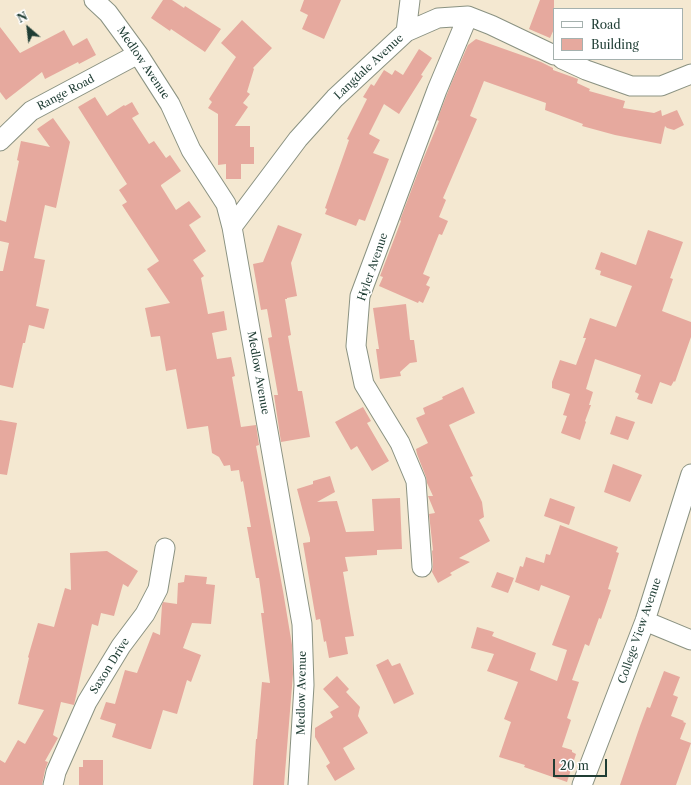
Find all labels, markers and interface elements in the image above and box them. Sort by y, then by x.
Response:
north arrow [8,8,48,48]
legend [553,8,683,60]
text: N [15,9,30,26]
text: Road [591,17,621,32]
street label: Medlow Avenue [114,24,172,102]
street label: Langdale Avenue [332,32,406,102]
text: Building [591,37,639,52]
street label: Range Road [35,72,97,114]
street label: Hyler Avenue [355,231,391,303]
street label: Medlow Avenue [244,330,272,416]
street label: College View Avenue [616,576,664,686]
street label: Saxon Drive [88,636,132,696]
street label: Medlow Avenue [295,651,309,735]
scale bar [555,751,609,777]
text: 20 m [560,758,589,773]

